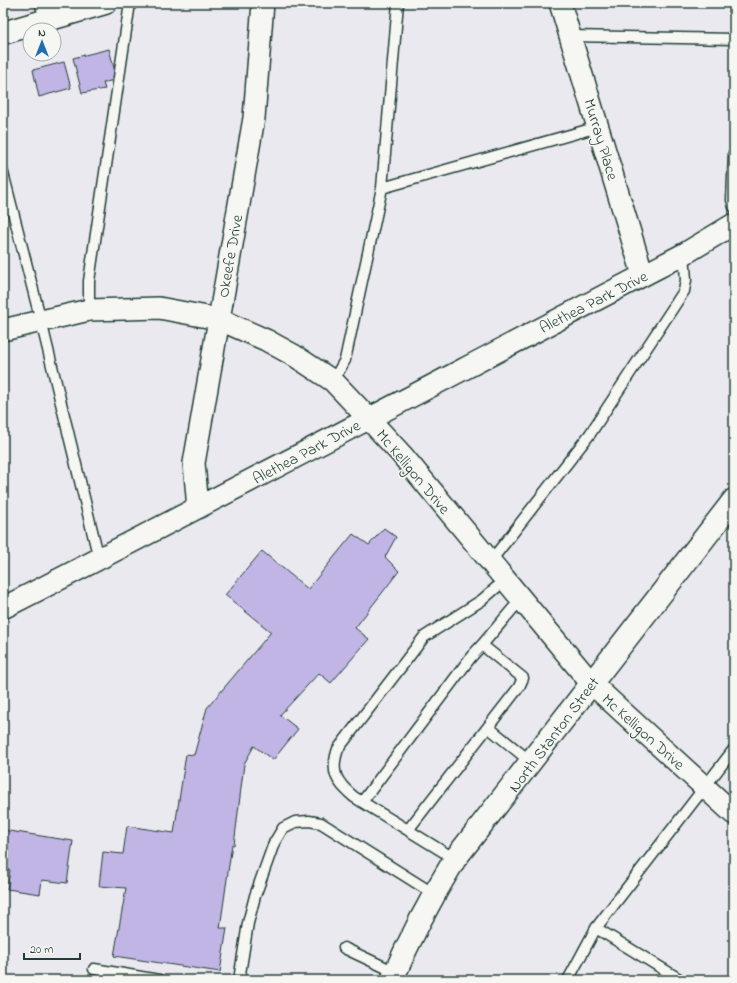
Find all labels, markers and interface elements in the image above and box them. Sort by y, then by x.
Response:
north arrow [22,22,62,62]
text: N [38,25,46,41]
street label: Murray Place [576,96,624,184]
street label: Okeefe Drive [212,212,250,300]
street label: Alethea Park Drive [536,265,653,340]
street label: Alethea Park Drive [249,414,366,491]
street label: Mc Kelligon Drive [370,424,456,521]
street label: North Stanton Street [503,672,606,798]
street label: Mc Kelligon Drive [596,688,690,777]
scale bar [24,935,80,961]
text: 20 m [30,941,53,959]

